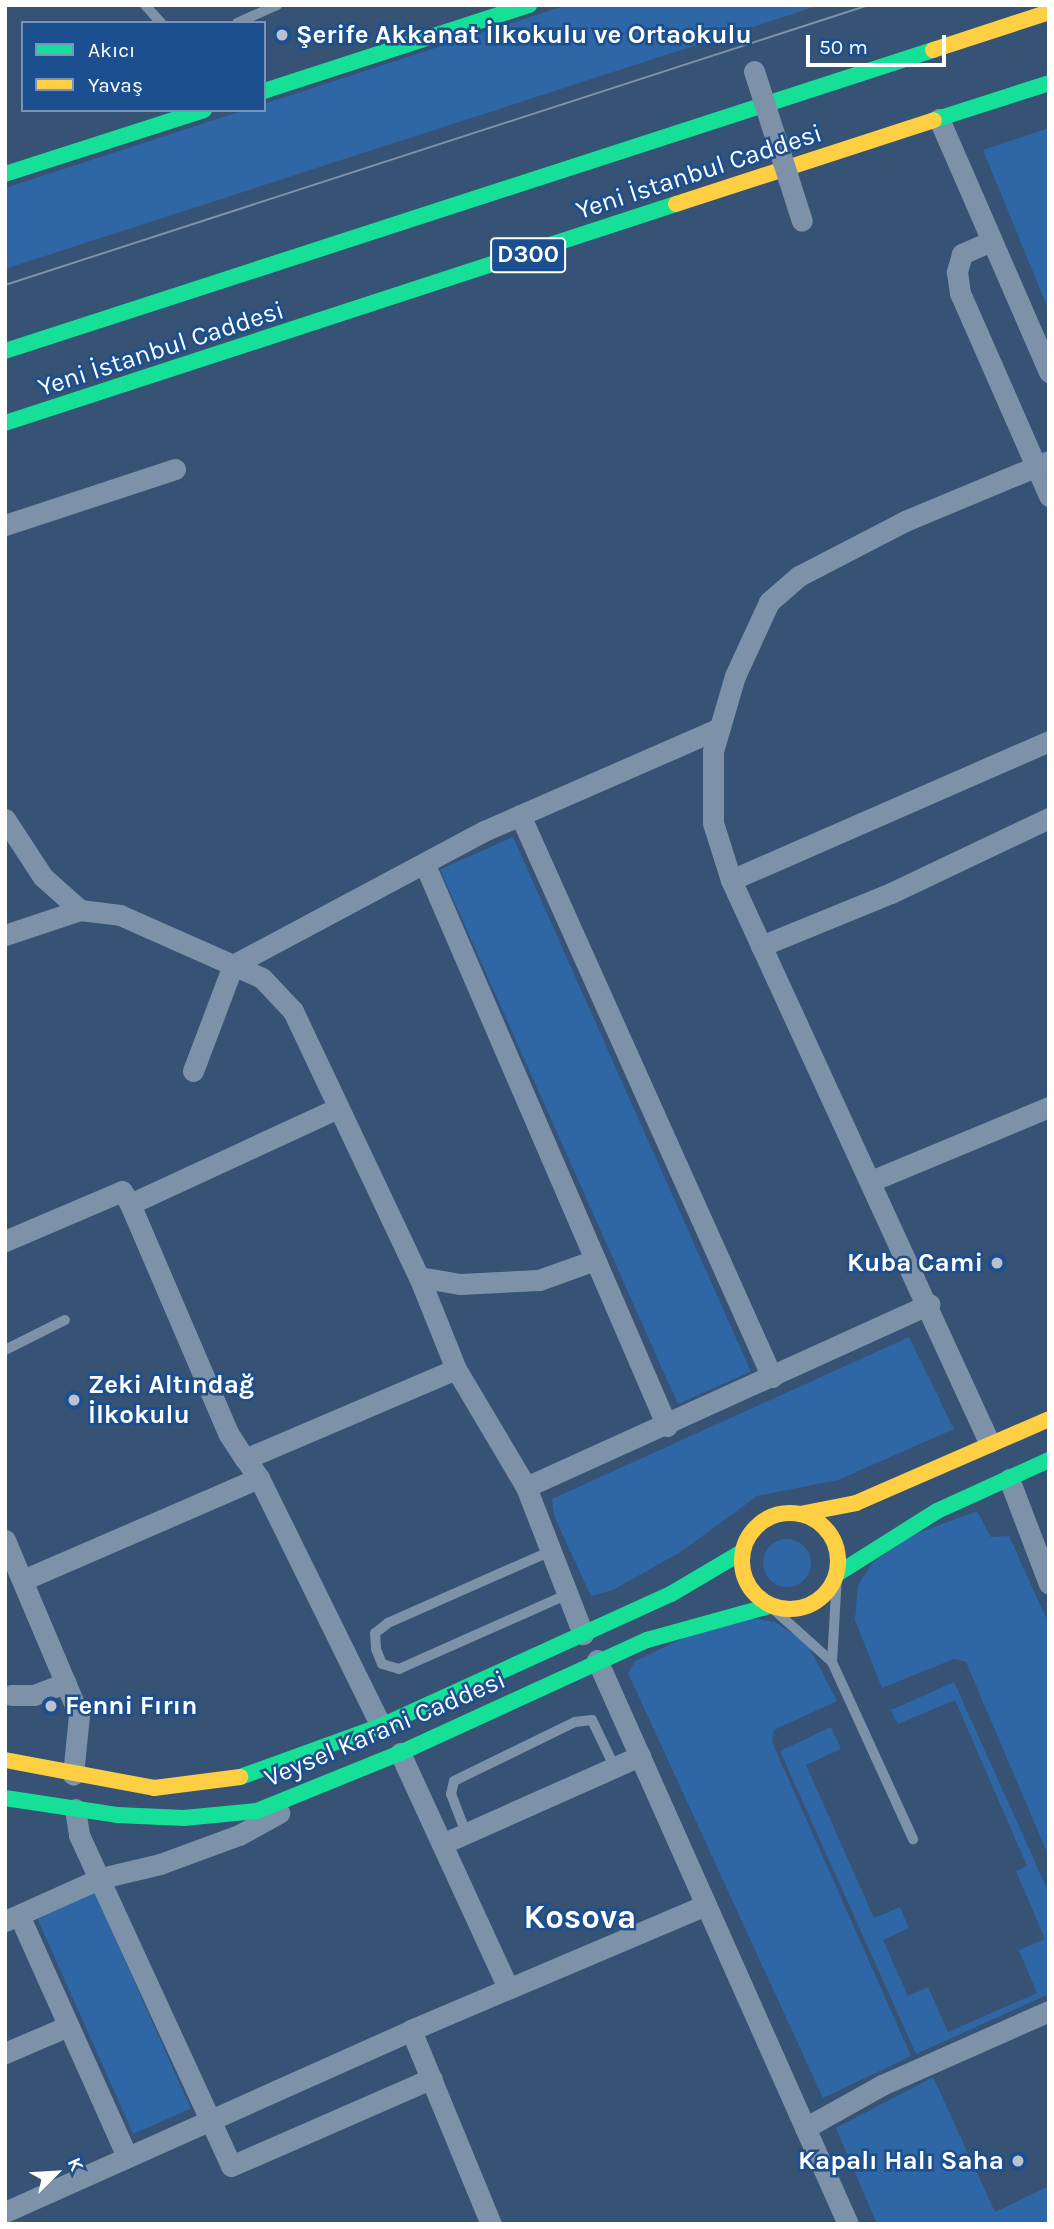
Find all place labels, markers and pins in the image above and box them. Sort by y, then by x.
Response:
place label: Şerife Akkanat İlkokulu ve Ortaokulu [296,19,752,51]
marker: Şerife Akkanat İlkokulu ve Ortaokulu [274,27,290,43]
place label: Kuba Cami [847,1247,983,1279]
marker: Kuba Cami [989,1255,1005,1271]
place label: Zeki Altındağ İlkokulu [88,1369,254,1430]
marker: Zeki Altındağ İlkokulu [66,1392,82,1408]
place label: Fenni Fırın [65,1690,197,1722]
marker: Fenni Fırın [43,1698,59,1714]
place label: Kapalı Halı Saha [798,2145,1004,2177]
marker: Kapalı Halı Saha [1010,2153,1026,2169]

